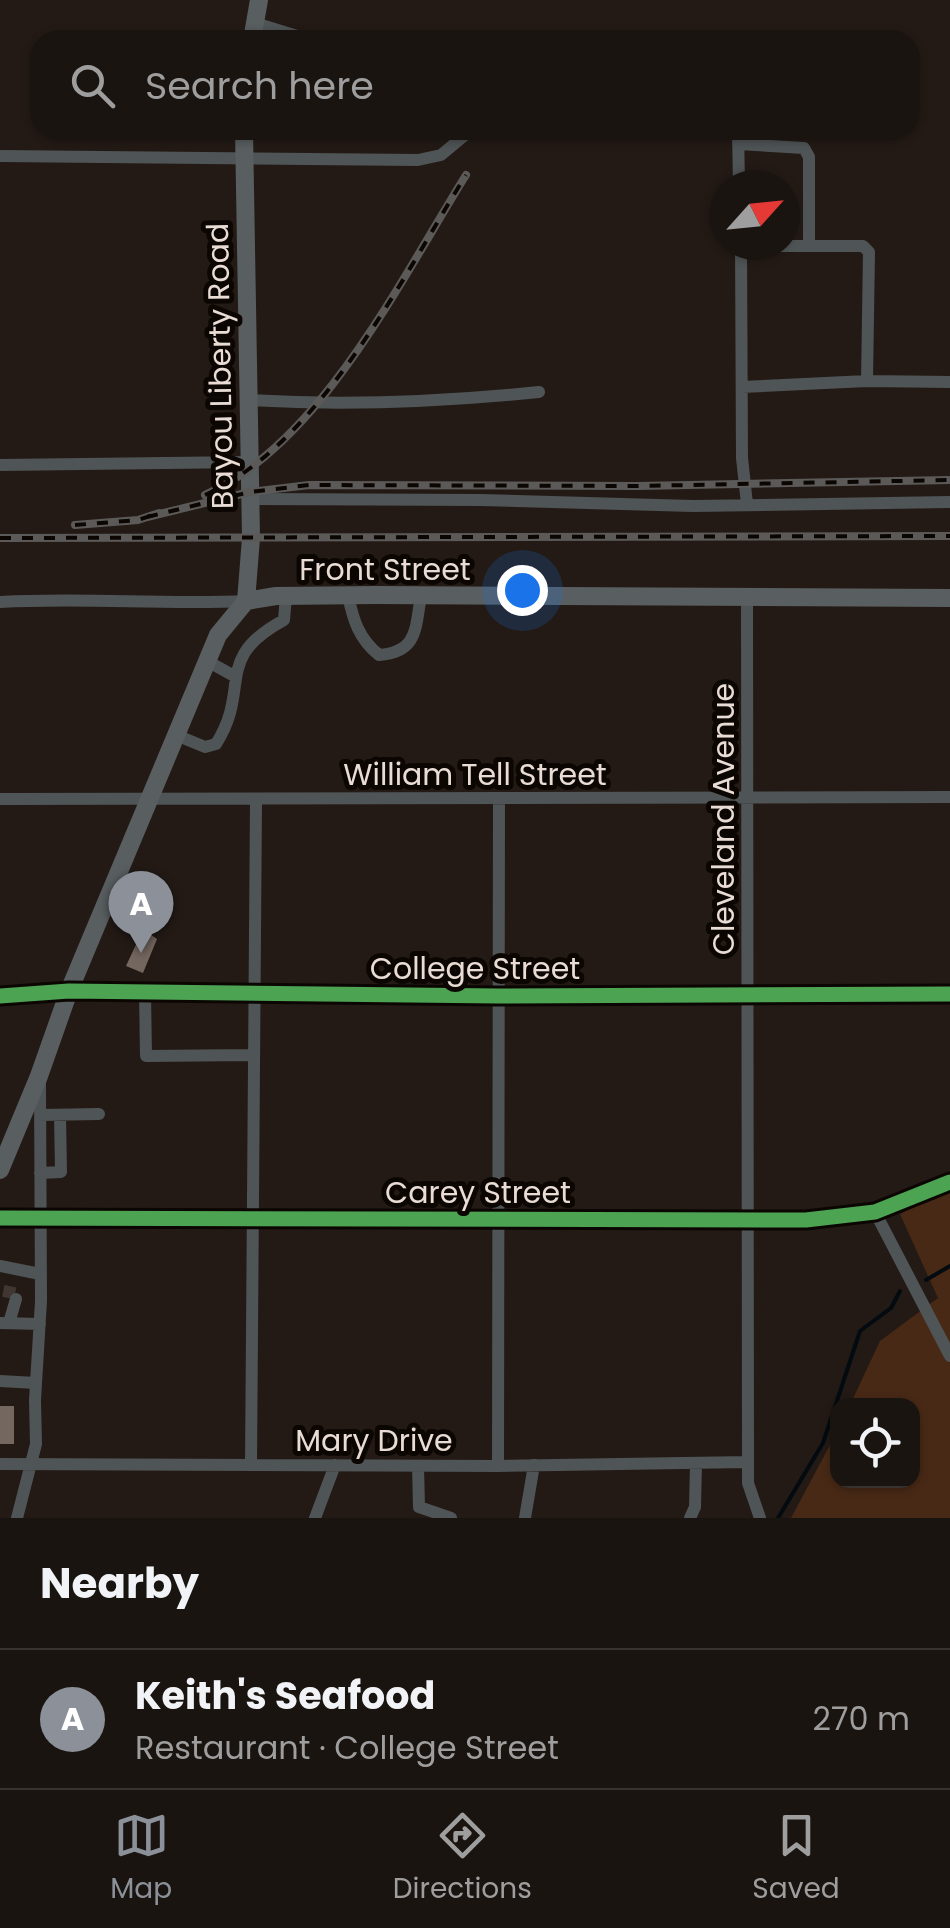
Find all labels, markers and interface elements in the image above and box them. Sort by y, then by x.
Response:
search box [30,30,920,140]
icon: search [65,58,120,113]
text: Search here [145,59,374,112]
north arrow [710,170,800,260]
street label: Bayou Liberty Road [196,223,244,509]
street label: Front Street [299,548,471,591]
your location [497,565,548,616]
street label: Cleveland Avenue [702,683,745,955]
street label: William Tell Street [343,753,607,796]
pin: A [108,870,174,953]
street label: College Street [370,947,580,990]
street label: Carey Street [385,1171,571,1214]
map controls [830,1398,920,1488]
button: locate [830,1398,920,1488]
street label: Mary Drive [295,1419,453,1462]
text: Nearby [40,1554,199,1613]
text: Keith's Seafood [135,1669,435,1722]
text: A [61,1696,84,1741]
text: 270 m [813,1696,910,1741]
text: Restaurant · College Street [135,1725,559,1770]
tab: Map [110,1808,172,1910]
tab: Directions [393,1808,532,1910]
tab: Saved [752,1808,840,1910]

